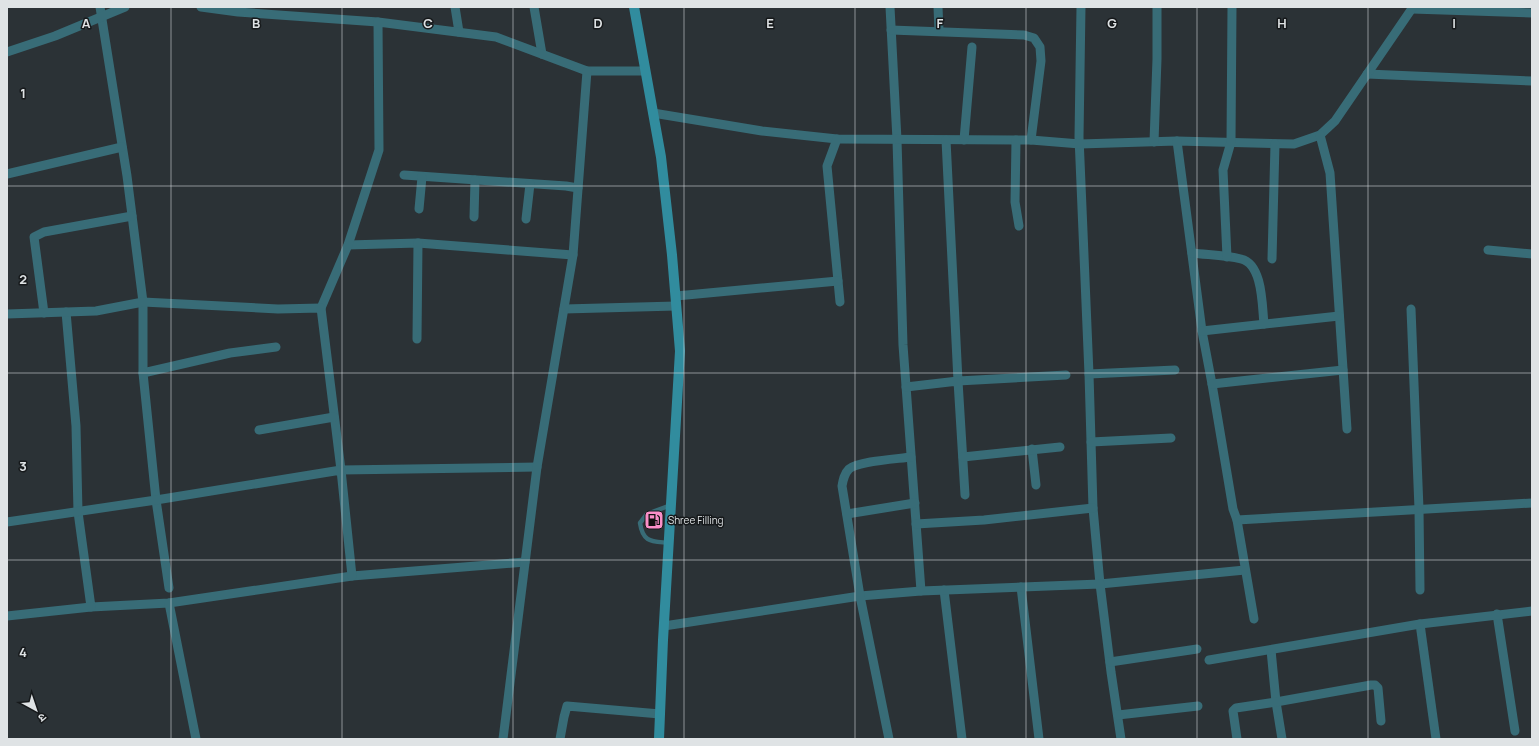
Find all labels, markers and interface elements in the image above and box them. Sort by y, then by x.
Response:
text: A [82,14,91,32]
text: B [252,14,260,32]
text: C [423,14,433,32]
text: D [593,14,603,32]
text: E [766,14,774,32]
text: F [937,14,944,32]
text: G [1107,14,1117,32]
text: H [1277,14,1287,32]
text: I [1452,14,1456,32]
text: 1 [20,84,26,102]
text: 2 [19,270,27,288]
text: 3 [19,457,27,475]
fuel station icon: Shree Filling [643,509,665,531]
place label: Shree Filling [668,513,724,527]
text: 4 [19,643,27,661]
north arrow [16,690,56,730]
text: उ [35,710,50,726]

